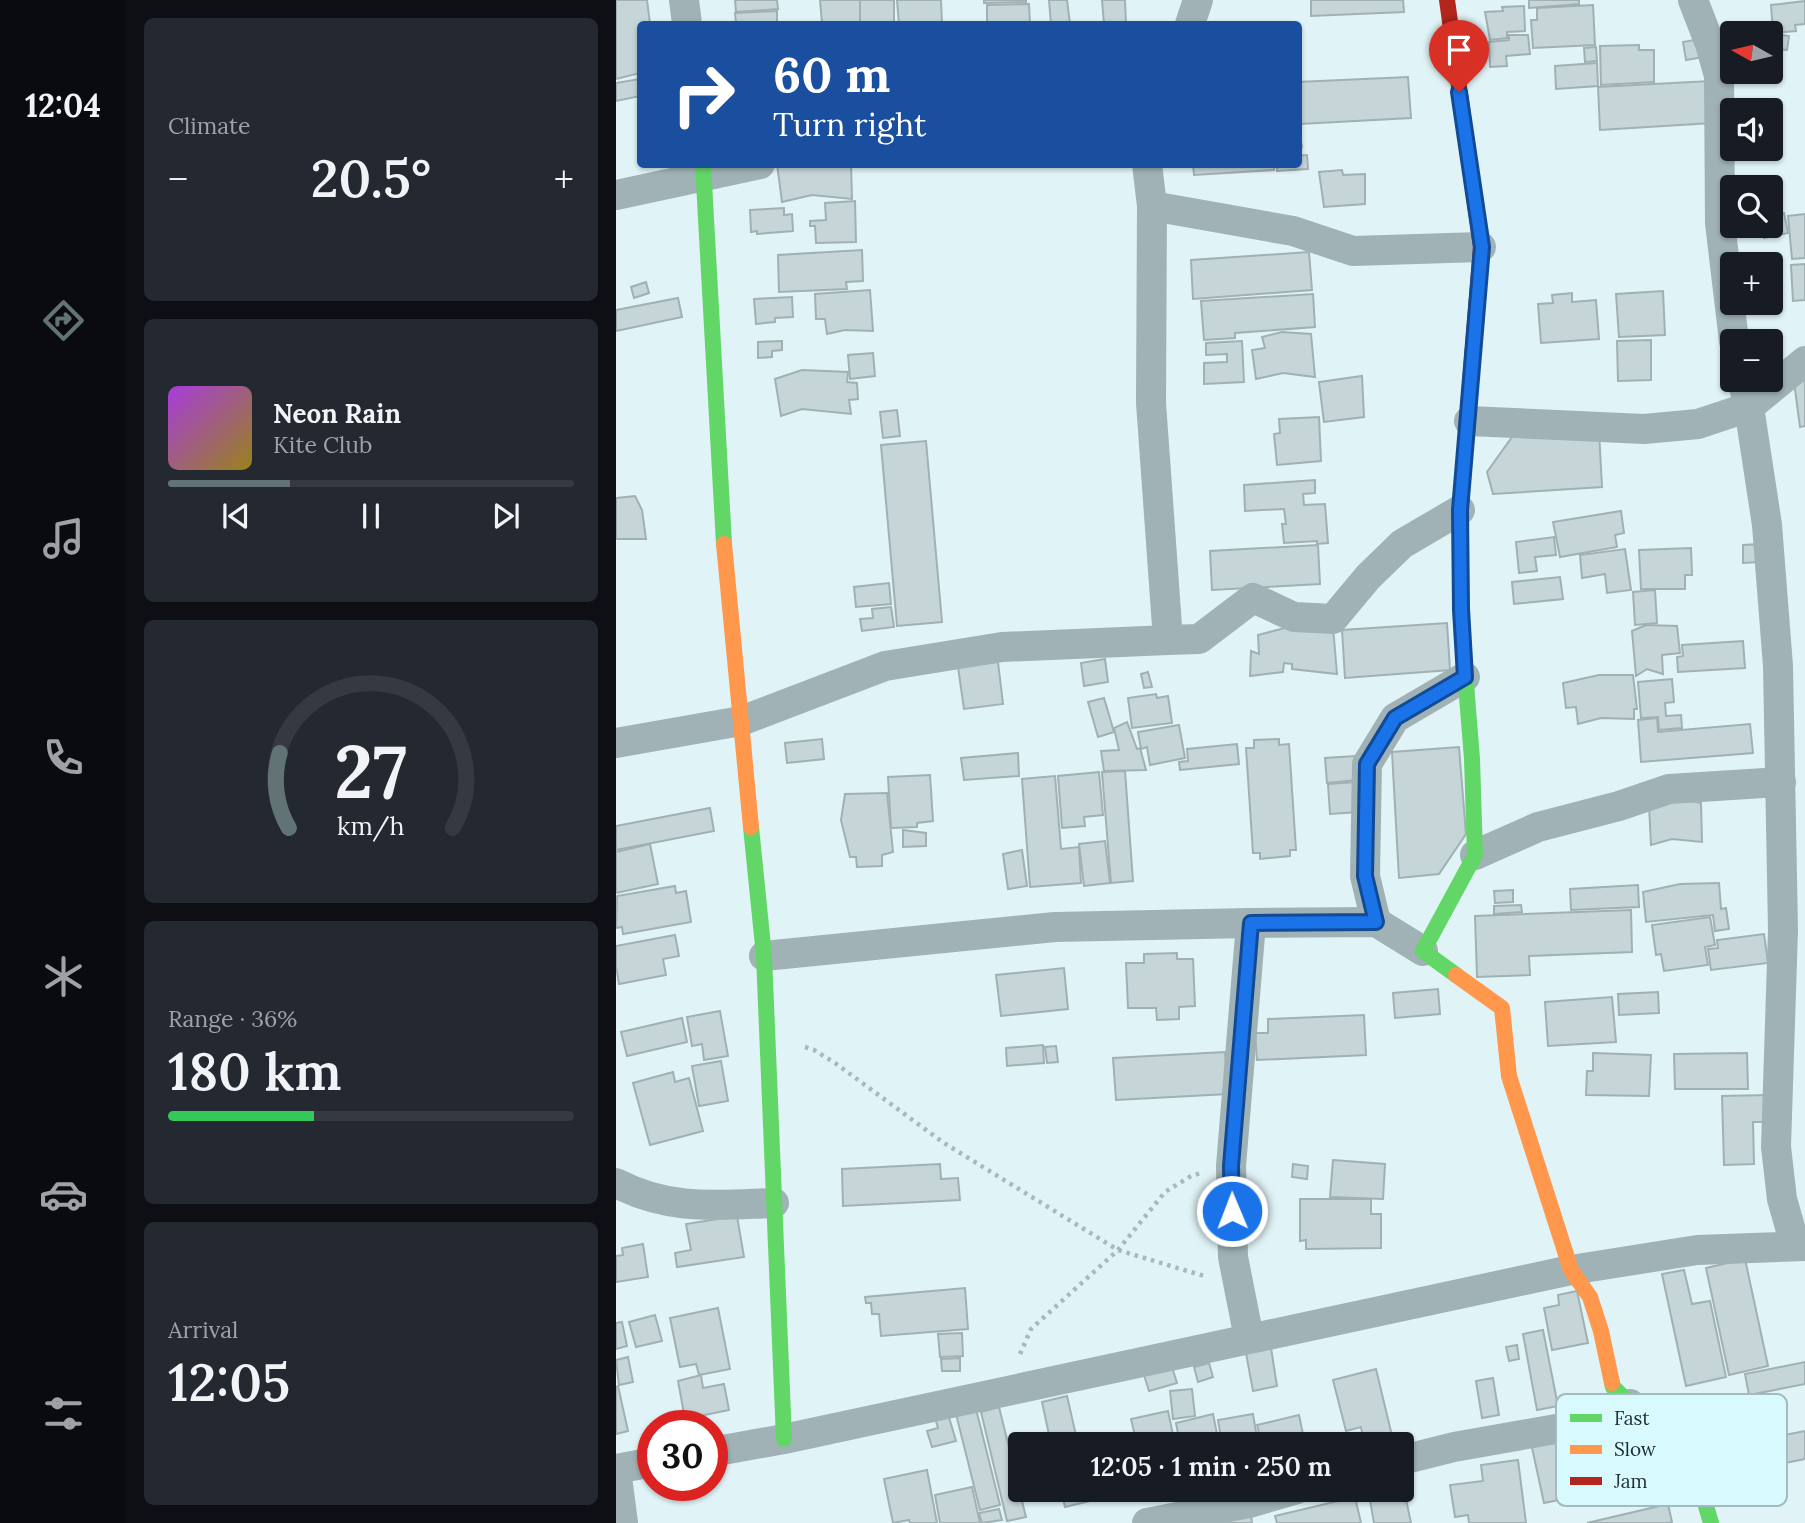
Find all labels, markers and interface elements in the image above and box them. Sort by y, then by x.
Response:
pin [1429,20,1489,92]
north arrow [1720,21,1783,84]
map controls [1720,21,1783,392]
icon: arrive [1440,31,1478,69]
text: 60 m [773,43,890,105]
icon: right [658,49,749,140]
text: 12:04 [25,85,101,126]
button: sound [1720,98,1783,161]
text: Turn right [773,104,926,145]
text: Climate [168,111,250,140]
text: 20.5° [311,145,431,211]
text: − [168,155,188,203]
text: + [554,155,574,203]
button: search [1720,175,1783,238]
button: + [1720,252,1783,315]
icon: directions [39,296,88,345]
button: − [1720,329,1783,392]
text: Neon Rain [273,397,401,430]
text: Kite Club [273,430,372,459]
icon: previous [217,497,255,535]
icon: pause [352,497,390,535]
icon: next [487,497,525,535]
icon: music [39,514,88,563]
text: 27 [335,725,407,818]
icon: phone [39,733,88,782]
text: km/h [337,809,405,841]
icon: climate [39,952,88,1001]
text: Range · 36% [168,1004,297,1033]
text: 180 km [168,1038,342,1104]
icon: car [39,1170,88,1219]
position arrow [1195,1174,1269,1248]
text: Arrival [168,1315,238,1344]
text: 12:05 [168,1349,290,1415]
icon: filters [39,1389,88,1438]
legend [1556,1394,1787,1506]
text: Fast [1614,1406,1650,1430]
speed limit sign: 30 [637,1410,728,1501]
text: Slow [1614,1437,1657,1461]
text: 12:05 · 1 min · 250 m [1091,1450,1331,1483]
text: Jam [1613,1469,1648,1493]

